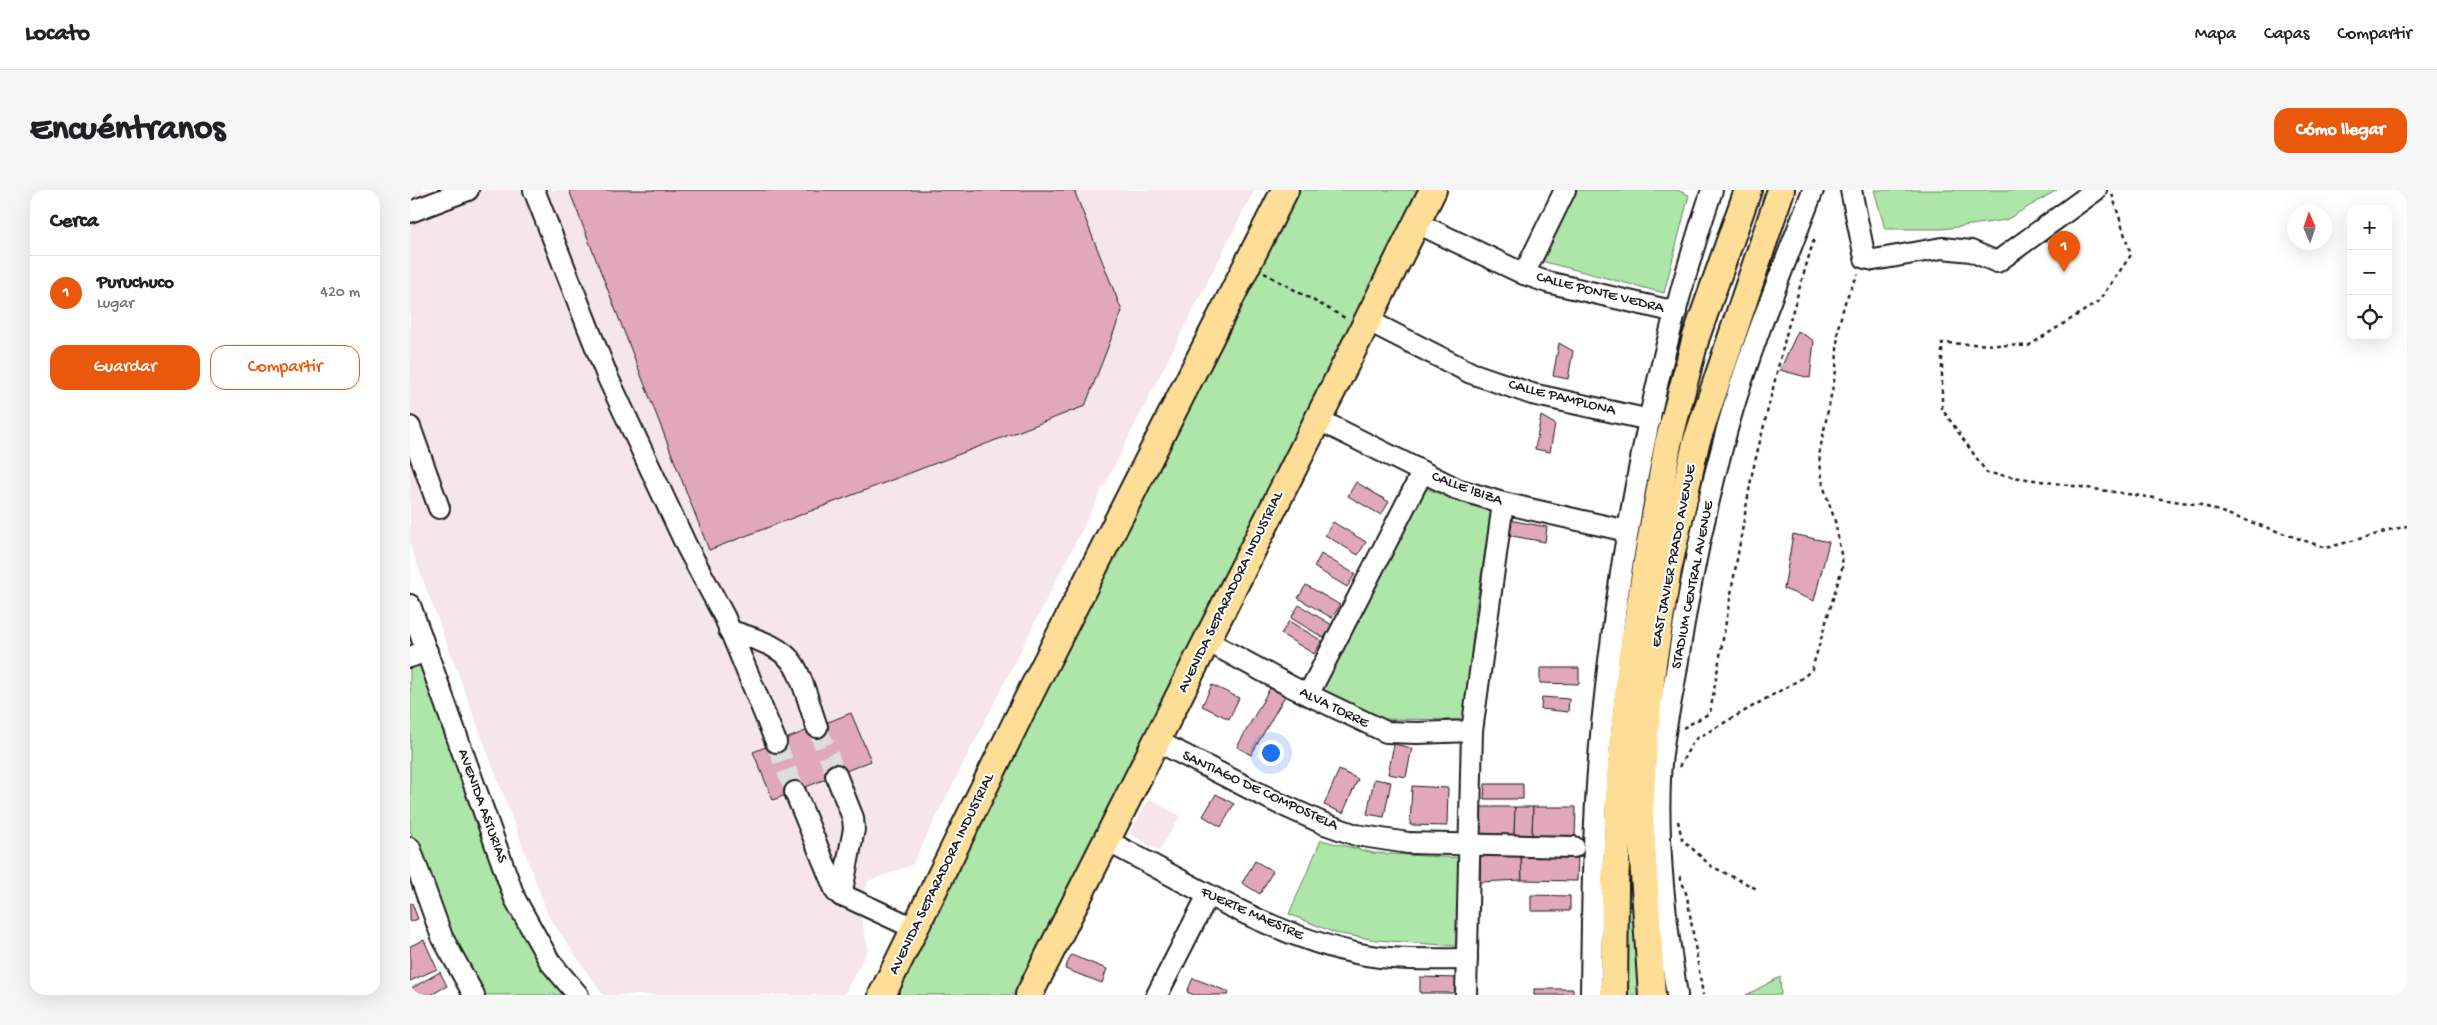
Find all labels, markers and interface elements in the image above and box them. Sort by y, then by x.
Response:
text: Locato [25,20,90,49]
text: Mapa [2195,24,2236,45]
text: Capas [2264,24,2309,45]
text: Compartir [2337,24,2412,45]
button: Cómo llegar [2274,108,2407,153]
text: Encuéntranos [30,110,225,151]
north arrow [2287,205,2332,250]
map controls [2347,205,2392,340]
button: + [2347,205,2392,250]
text: Cerca [50,210,98,235]
pin: 1 [2048,231,2080,272]
button: − [2347,250,2392,295]
street label: CALLE PONTE VEDRA [1534,268,1667,318]
text: Puruchuco [97,272,174,295]
text: 1 [63,284,69,303]
text: 420 m [320,284,360,303]
text: Lugar [97,295,134,314]
button: locate [2347,295,2392,340]
button: Guardar [50,345,200,390]
button: Compartir [210,345,360,390]
street label: CALLE PAMPLONA [1507,376,1619,420]
street label: EAST JAVIER PRADO AVENUE [1647,463,1701,649]
street label: CALLE IBIZA [1429,468,1506,511]
street label: AVENIDA SEPARADORA INDUSTRIAL [1174,488,1288,696]
street label: STADIUM CENTRAL AVENUE [1668,499,1718,671]
street label: ALVA TORRE [1296,683,1372,733]
your location [1258,740,1284,766]
street label: AVENIDA ASTURIAS [453,747,511,865]
street label: SANTIAGO DE COMPOSTELA [1179,747,1342,836]
street label: AVENIDA SEPARADORA INDUSTRIAL [885,770,999,978]
street label: FUERTE MAESTRE [1197,883,1307,945]

